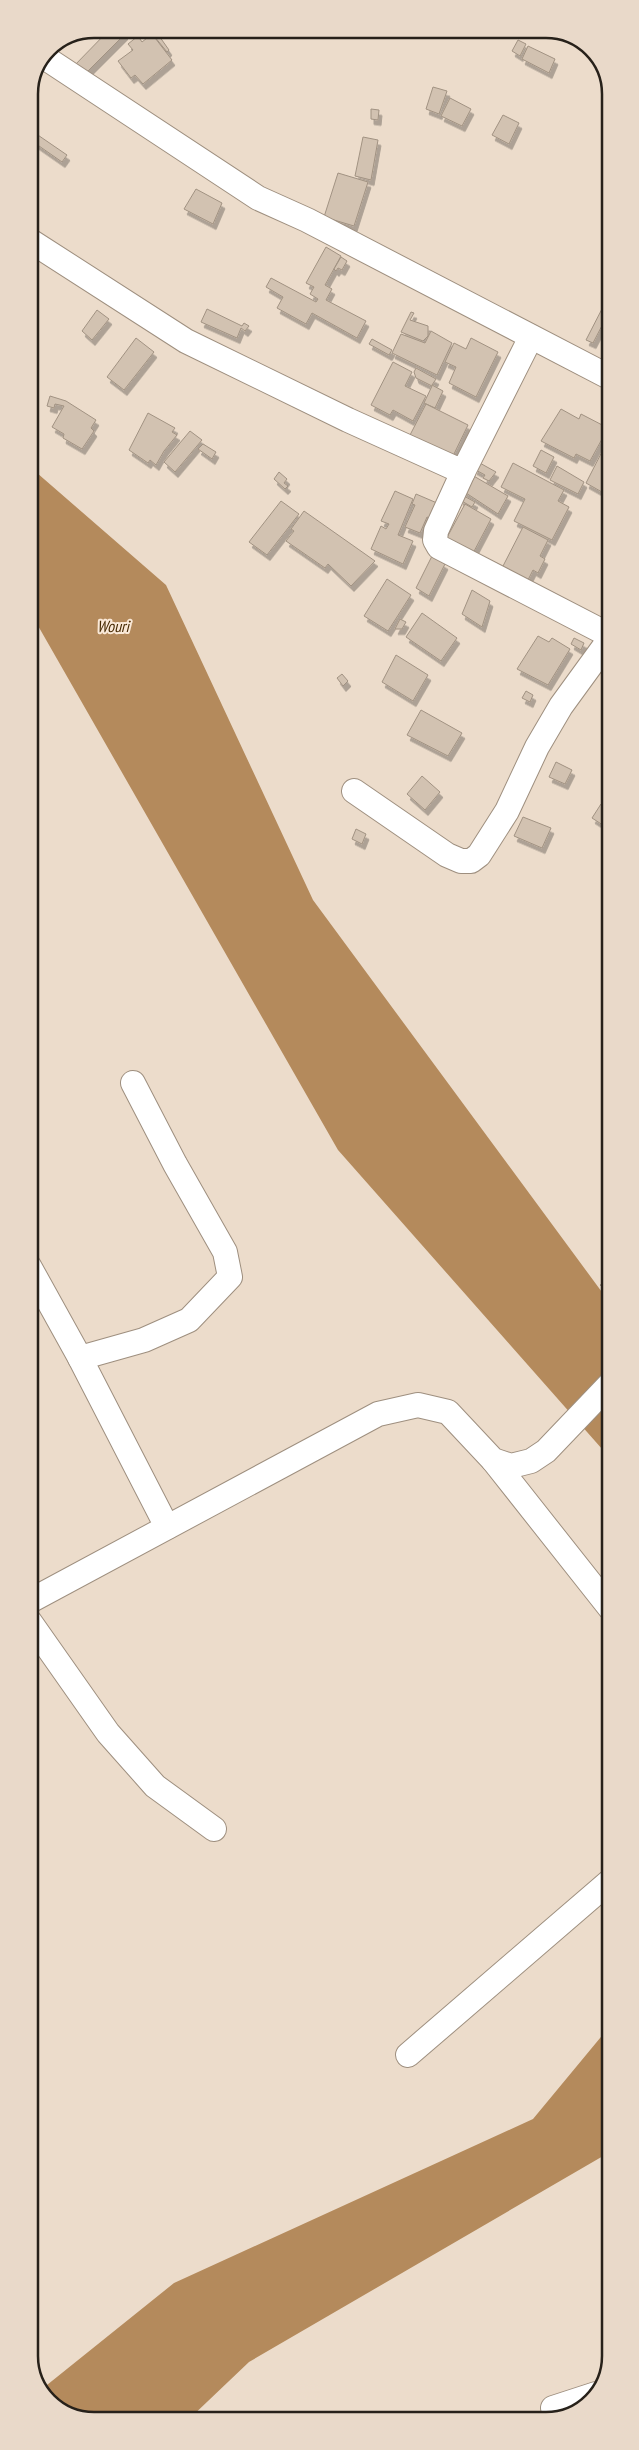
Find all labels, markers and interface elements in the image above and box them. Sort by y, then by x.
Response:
water label: Wouri [97,616,131,636]

